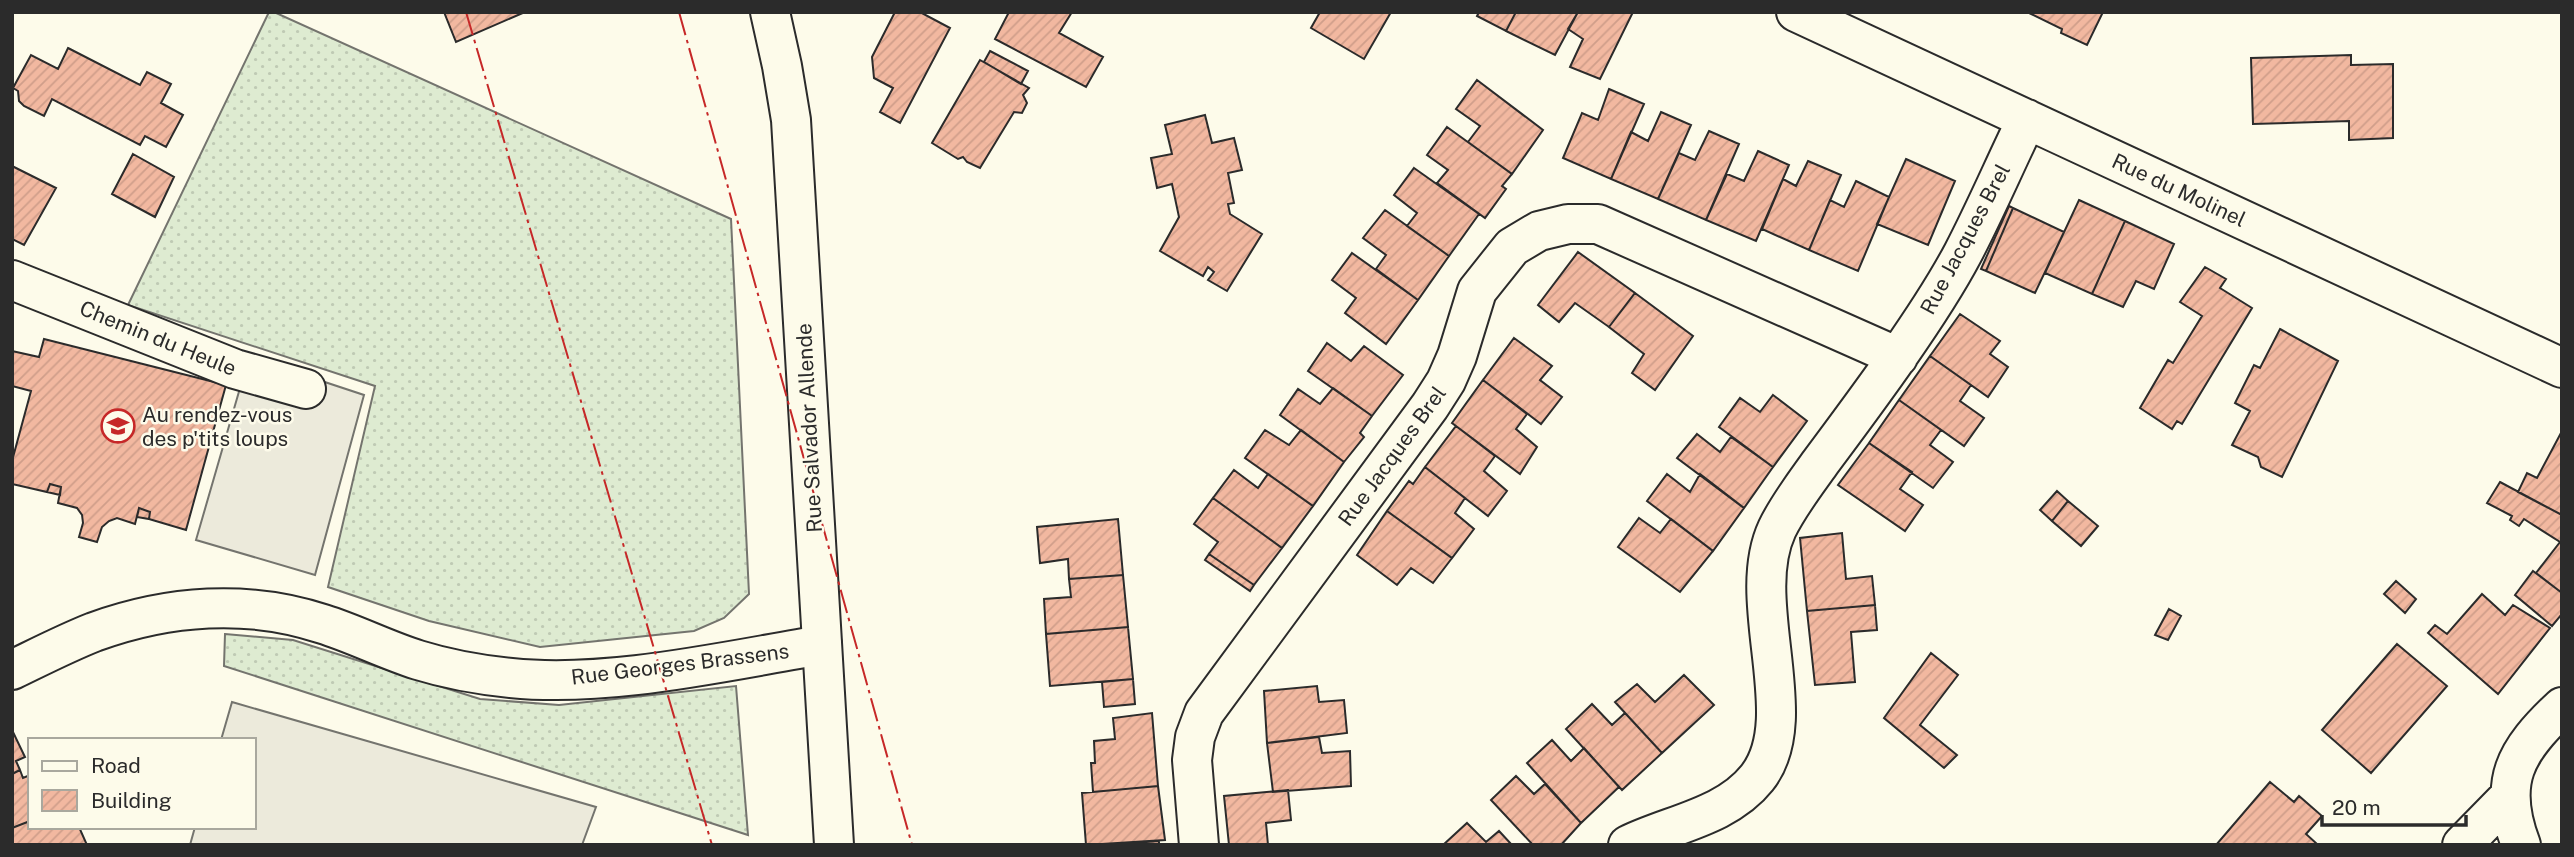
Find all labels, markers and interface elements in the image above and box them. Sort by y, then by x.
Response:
street label: Rue du Molinel [2108,148,2250,232]
street label: Rue Jacques Brel [1915,160,2015,318]
street label: Chemin du Heule [76,295,240,381]
street label: Rue Salvador Allende [791,323,827,533]
street label: Rue Jacques Brel [1333,381,1451,531]
place label: Au rendez-vous des p'tits loups [142,402,292,451]
school or university icon: Au rendez-vous des p'tits loups [99,407,137,445]
street label: Rue Georges Brassens [570,638,790,690]
legend [28,738,256,829]
text: Road [91,753,141,778]
scale bar [2322,784,2466,828]
text: Building [91,788,172,813]
text: 20 m [2332,795,2381,820]

